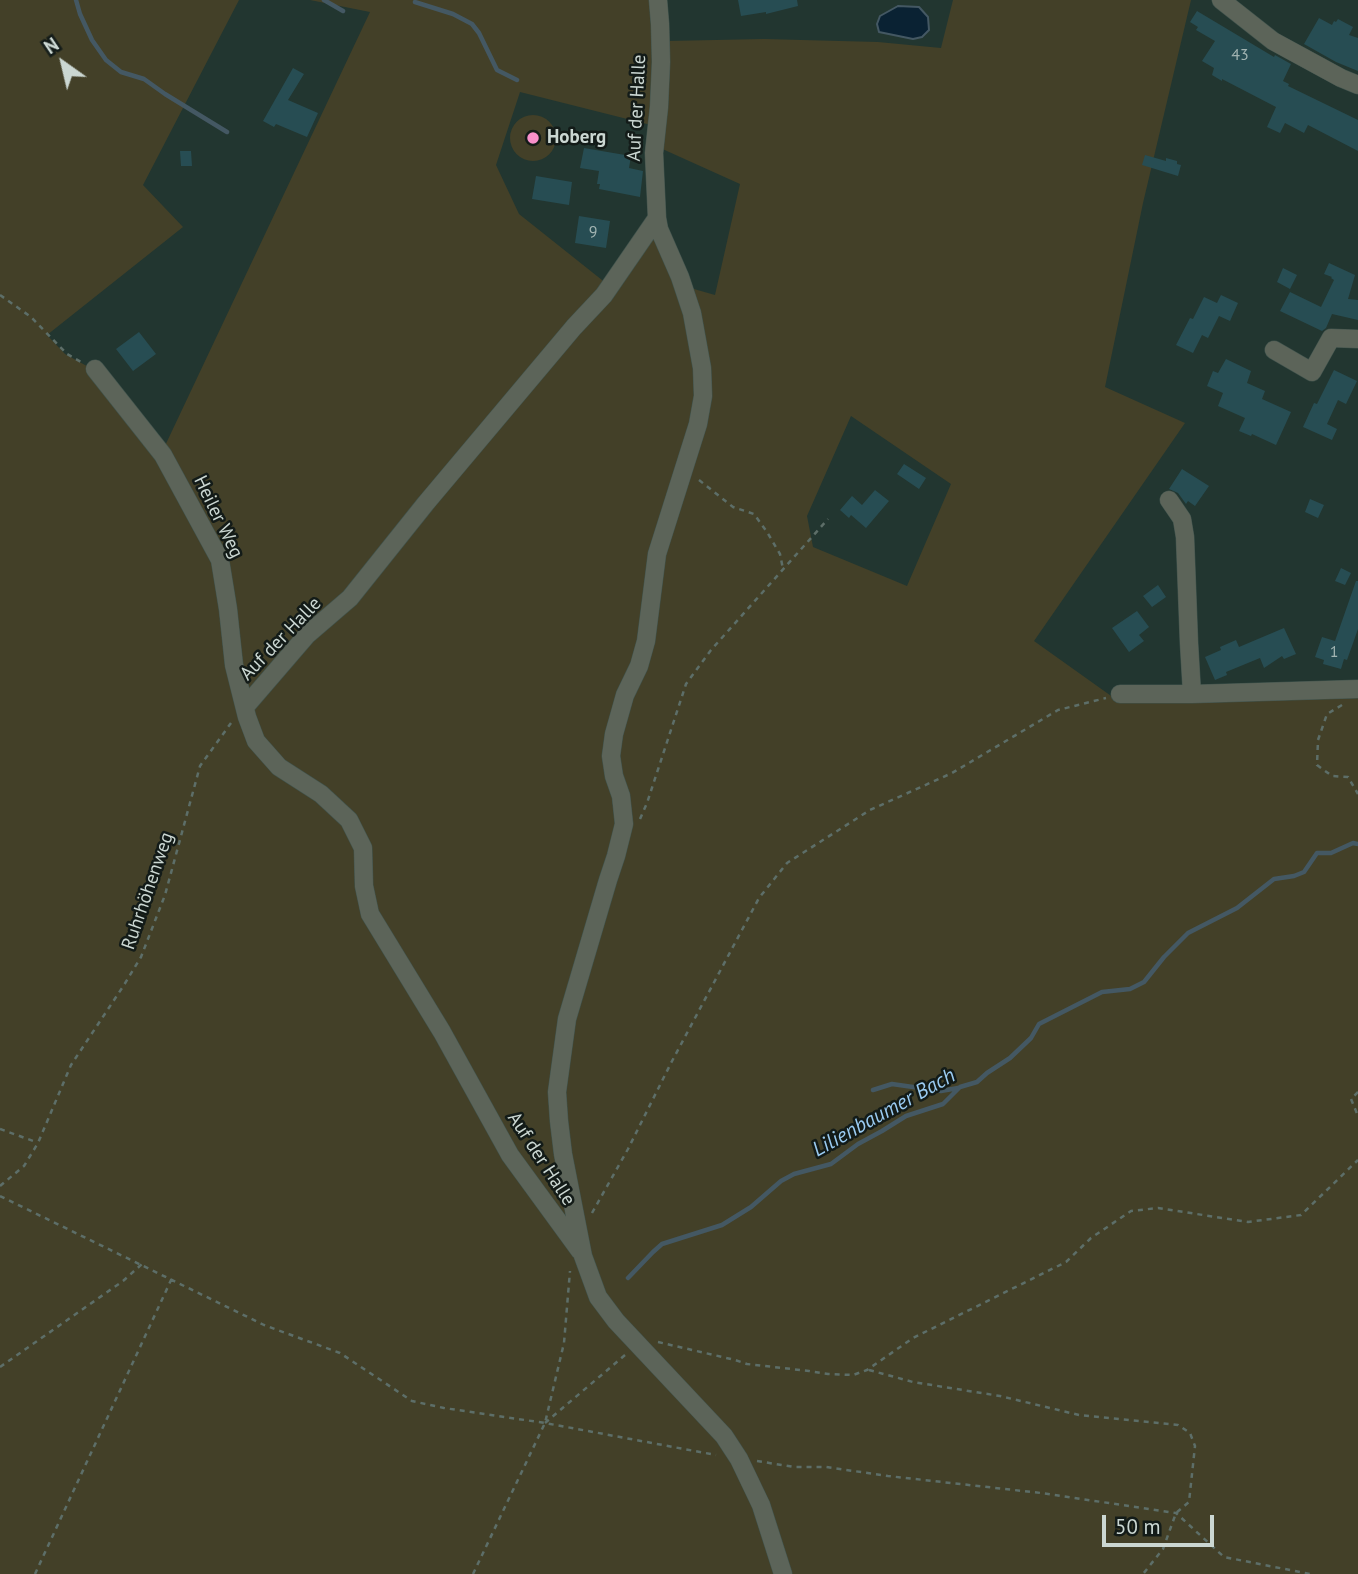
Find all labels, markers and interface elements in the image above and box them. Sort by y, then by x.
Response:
north arrow [28,28,98,98]
text: N [39,32,63,59]
house number: 43 [1231,45,1249,65]
street label: Auf der Halle [623,54,651,162]
place label: Hoberg [547,127,606,149]
marker: Hoberg [525,130,541,146]
house number: 9 [589,222,597,242]
street label: Heiler Weg [188,472,248,562]
street label: Auf der Halle [236,593,326,685]
house number: 1 [1330,642,1338,662]
street label: Ruhrhöhenweg [117,829,179,953]
water label: Lilienbaumer Bach [808,1063,960,1163]
street label: Auf der Halle [502,1108,580,1210]
scale bar [1106,1500,1218,1544]
text: 50 m [1115,1513,1161,1540]

